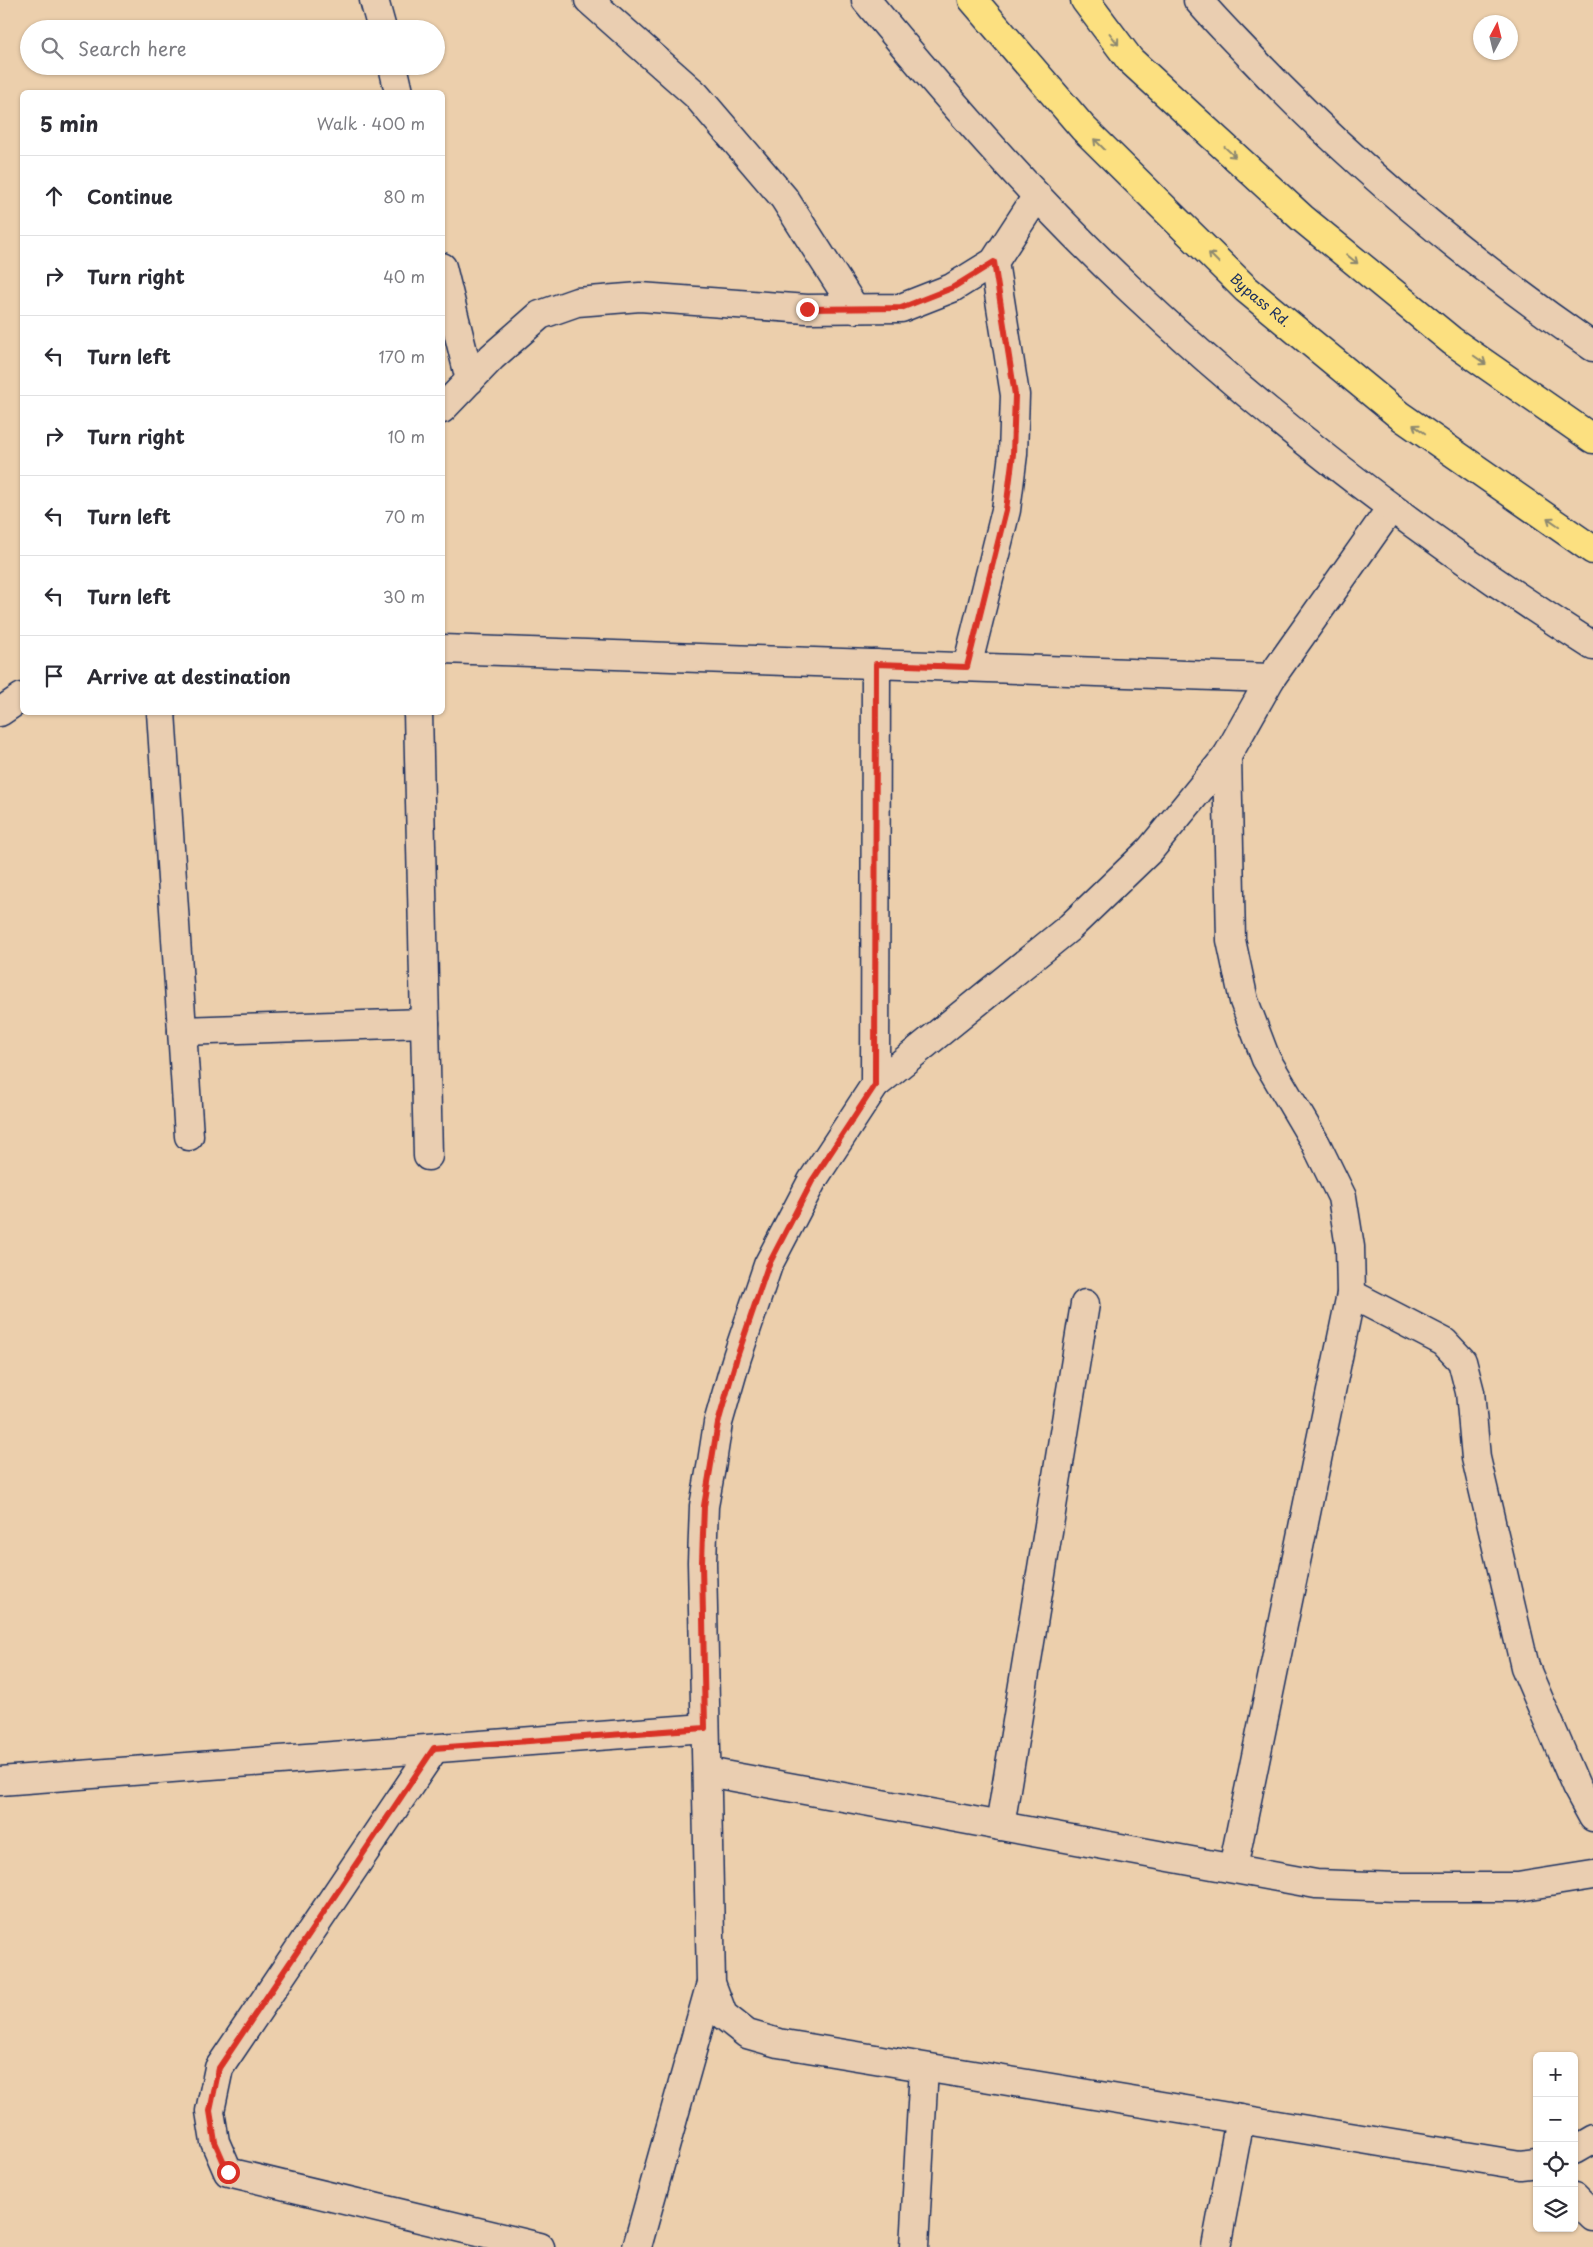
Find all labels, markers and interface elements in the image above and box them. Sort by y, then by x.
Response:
north arrow [1473,15,1518,60]
search box [20,20,445,75]
one-way arrow [1109,32,1120,45]
icon: search [38,34,66,62]
text: Search here [78,34,187,62]
text: 5 min [40,107,98,139]
text: Walk · 400 m [317,111,425,135]
one-way arrow [1093,138,1105,150]
one-way arrow [1224,146,1237,158]
icon: ahead [40,182,68,210]
text: Continue [87,182,173,210]
text: 80 m [383,184,425,208]
one-way arrow [1208,252,1220,264]
one-way arrow [1346,254,1359,265]
icon: right [40,262,68,290]
text: Turn right [87,262,185,290]
text: 40 m [383,264,425,288]
street label: Bypass Rd. [1226,268,1295,332]
route end [796,298,819,321]
icon: left [40,342,68,370]
text: Turn left [87,342,171,370]
text: 170 m [379,344,425,368]
one-way arrow [1473,355,1487,365]
icon: right [40,422,68,450]
text: Turn right [87,422,185,450]
text: 10 m [388,424,425,448]
one-way arrow [1413,424,1427,434]
icon: left [40,502,68,530]
text: Turn left [87,502,171,530]
text: 70 m [385,504,425,528]
one-way arrow [1546,517,1560,527]
icon: left [40,582,68,610]
text: Turn left [87,582,171,610]
text: 30 m [383,584,425,608]
icon: arrive [40,662,68,690]
text: Arrive at destination [87,662,291,690]
map controls [1533,2052,1578,2232]
button: + [1533,2052,1578,2097]
button: − [1533,2097,1578,2142]
button: locate [1533,2142,1578,2187]
route start [217,2161,240,2184]
button: layers [1533,2187,1578,2232]

